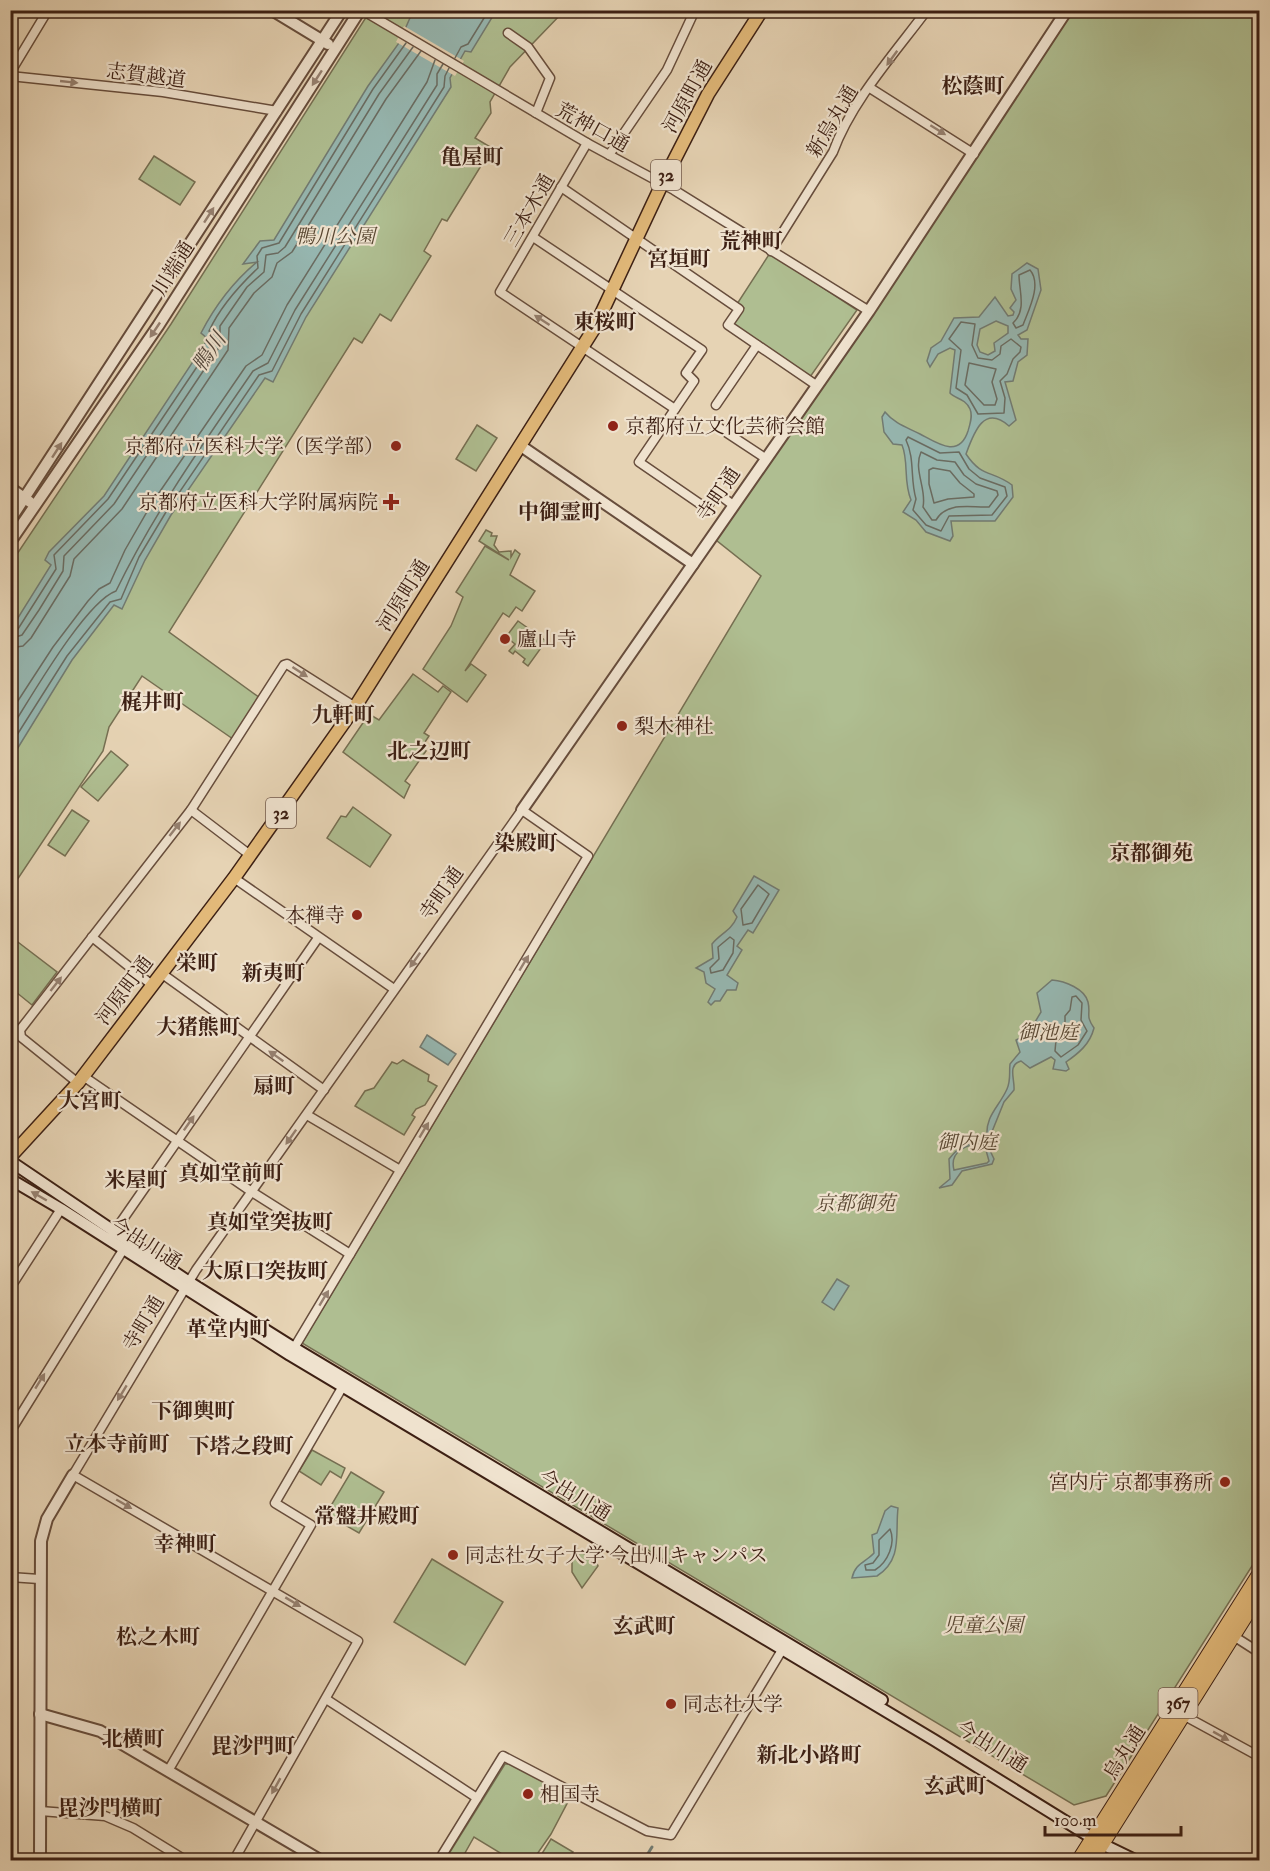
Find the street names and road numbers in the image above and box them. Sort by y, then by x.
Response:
street label: 河原町通 [657,55,718,137]
street label: 志賀越道 [105,58,187,93]
street label: 新烏丸通 [801,81,864,162]
street label: 荒神口通 [552,97,634,158]
road number: 32 [651,160,681,190]
street label: 三本木通 [499,169,560,251]
street label: 川端通 [147,236,200,300]
street label: 寺町通 [691,462,746,526]
street label: 河原町通 [372,555,435,636]
road number: 32 [266,798,296,828]
street label: 寺町通 [414,862,469,925]
street label: 河原町通 [90,951,158,1030]
street label: 今出川通 [105,1212,186,1275]
street label: 寺町通 [117,1291,170,1355]
street label: 今出川通 [534,1464,615,1527]
road number: 367 [1158,1688,1198,1718]
street label: 今出川通 [951,1715,1032,1778]
street label: 烏丸通 [1098,1720,1151,1784]

